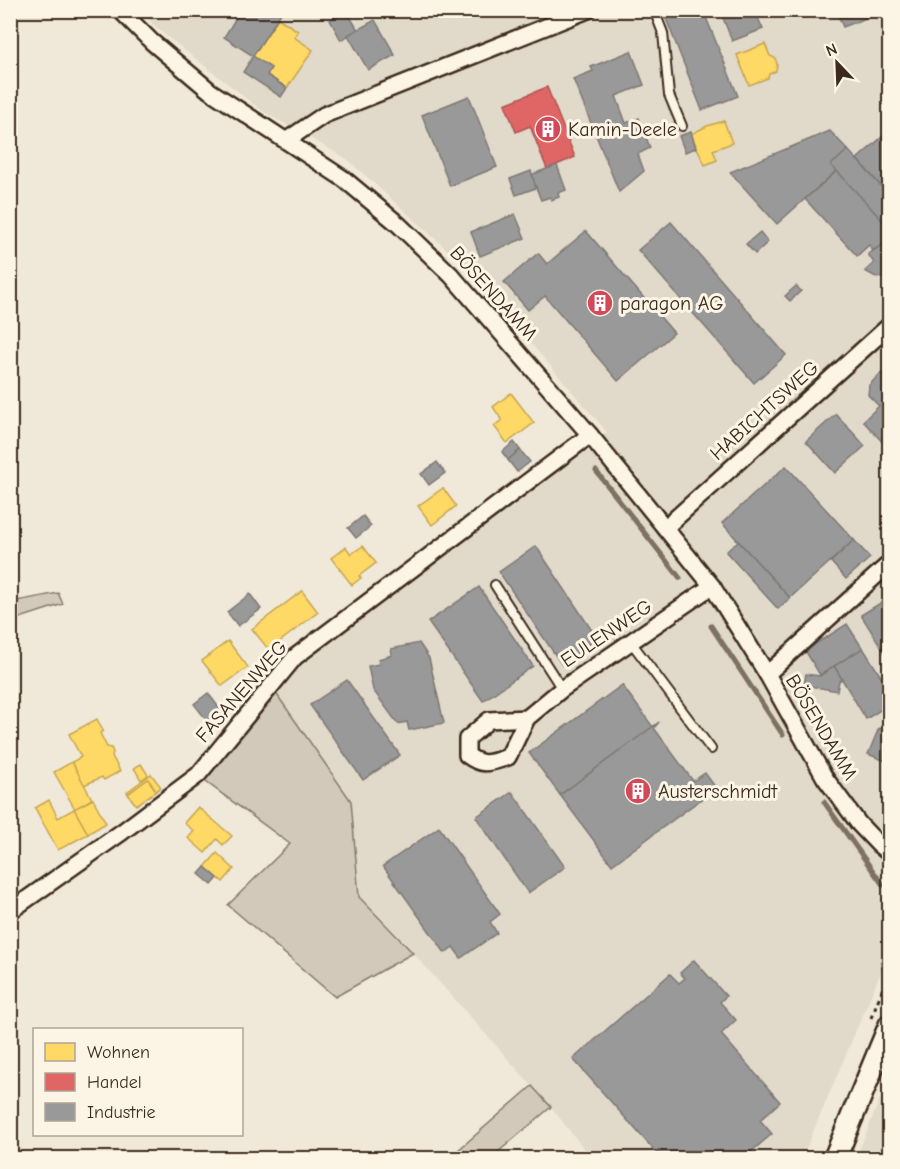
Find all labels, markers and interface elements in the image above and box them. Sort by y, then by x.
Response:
north arrow [807,33,867,93]
text: N [823,40,840,60]
building icon: Kamin-Deele [533,114,563,144]
place label: Kamin-Deele [568,118,677,141]
street label: BÖSENDAMM [445,241,542,345]
building icon: paragon AG [585,288,615,318]
place label: paragon AG [620,292,724,315]
street label: HABICHTSWEG [706,356,823,465]
street label: EULENWEG [556,595,656,672]
street label: FASANENWEG [191,636,292,747]
street label: BÖSENDAMM [781,670,862,784]
building icon: Austerschmidt [623,776,653,806]
place label: Austerschmidt [658,780,779,803]
legend [33,1028,243,1136]
text: Wohnen [87,1042,150,1063]
text: Handel [87,1072,142,1093]
text: Industrie [87,1102,156,1123]

